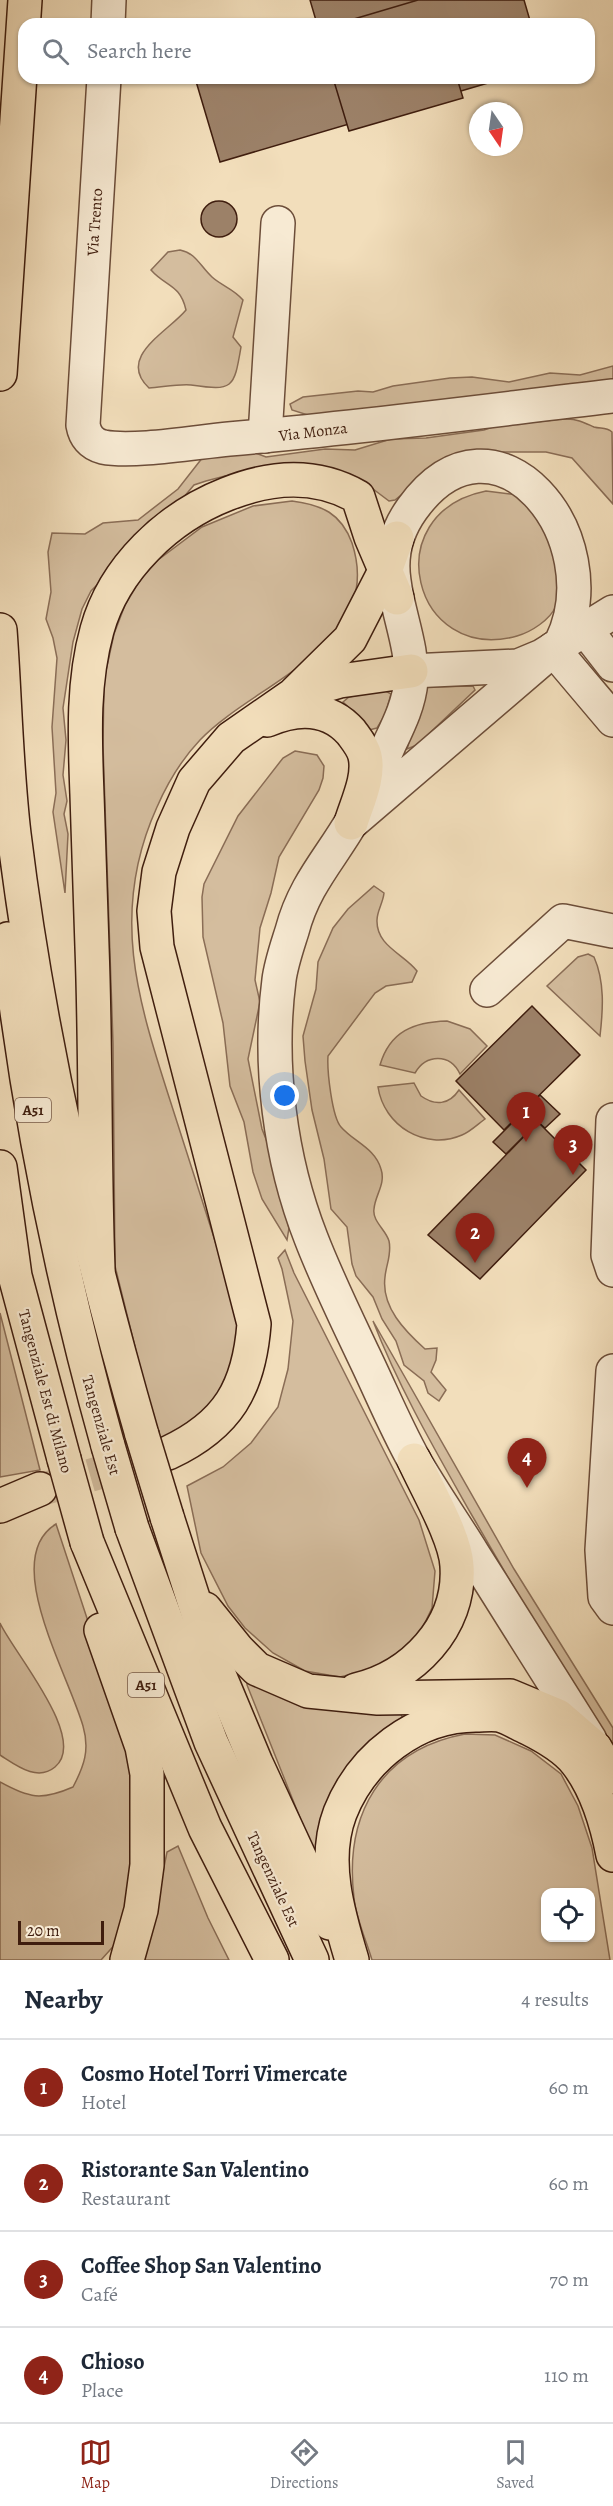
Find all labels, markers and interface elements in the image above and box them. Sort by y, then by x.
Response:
search box [18,18,595,84]
icon: search [39,35,72,68]
text: Search here [87,36,192,66]
north arrow [469,102,523,156]
street label: Via Trento [82,188,108,258]
street label: Via Monza [277,417,349,447]
your location [270,1081,299,1110]
pin: 1 [506,1092,546,1142]
road number: A51 [15,1098,51,1122]
pin: 3 [554,1126,592,1175]
pin: 2 [456,1214,494,1263]
street label: Tangenziale Est di Milano [13,1307,77,1475]
street label: Tangenziale Est [76,1373,126,1478]
pin: 4 [508,1438,546,1488]
road number: A51 [128,1673,164,1697]
street label: Tangenziale Est [241,1828,305,1931]
map controls [541,1888,595,1942]
button: locate [541,1888,595,1942]
scale bar [18,1918,104,1946]
text: 20 m [27,1920,60,1942]
text: Nearby [24,1982,103,2017]
text: 4 results [521,1986,589,2013]
text: Cosmo Hotel Torri Vimercate [81,2059,347,2089]
text: 1 [40,2074,47,2101]
text: 60 m [549,2074,589,2101]
text: Hotel [81,2089,126,2116]
text: Ristorante San Valentino [81,2155,309,2185]
text: 2 [39,2170,48,2197]
text: 60 m [549,2170,589,2197]
text: Restaurant [81,2185,171,2212]
text: Coffee Shop San Valentino [81,2251,322,2281]
text: 3 [39,2266,48,2293]
text: 70 m [549,2266,589,2293]
text: Café [81,2281,118,2308]
text: Chioso [81,2347,145,2377]
text: 4 [39,2362,48,2389]
text: 110 m [544,2362,589,2389]
text: Place [81,2377,123,2404]
tab: Map [79,2436,112,2494]
tab: Directions [270,2436,338,2494]
tab: Saved [496,2436,534,2494]

